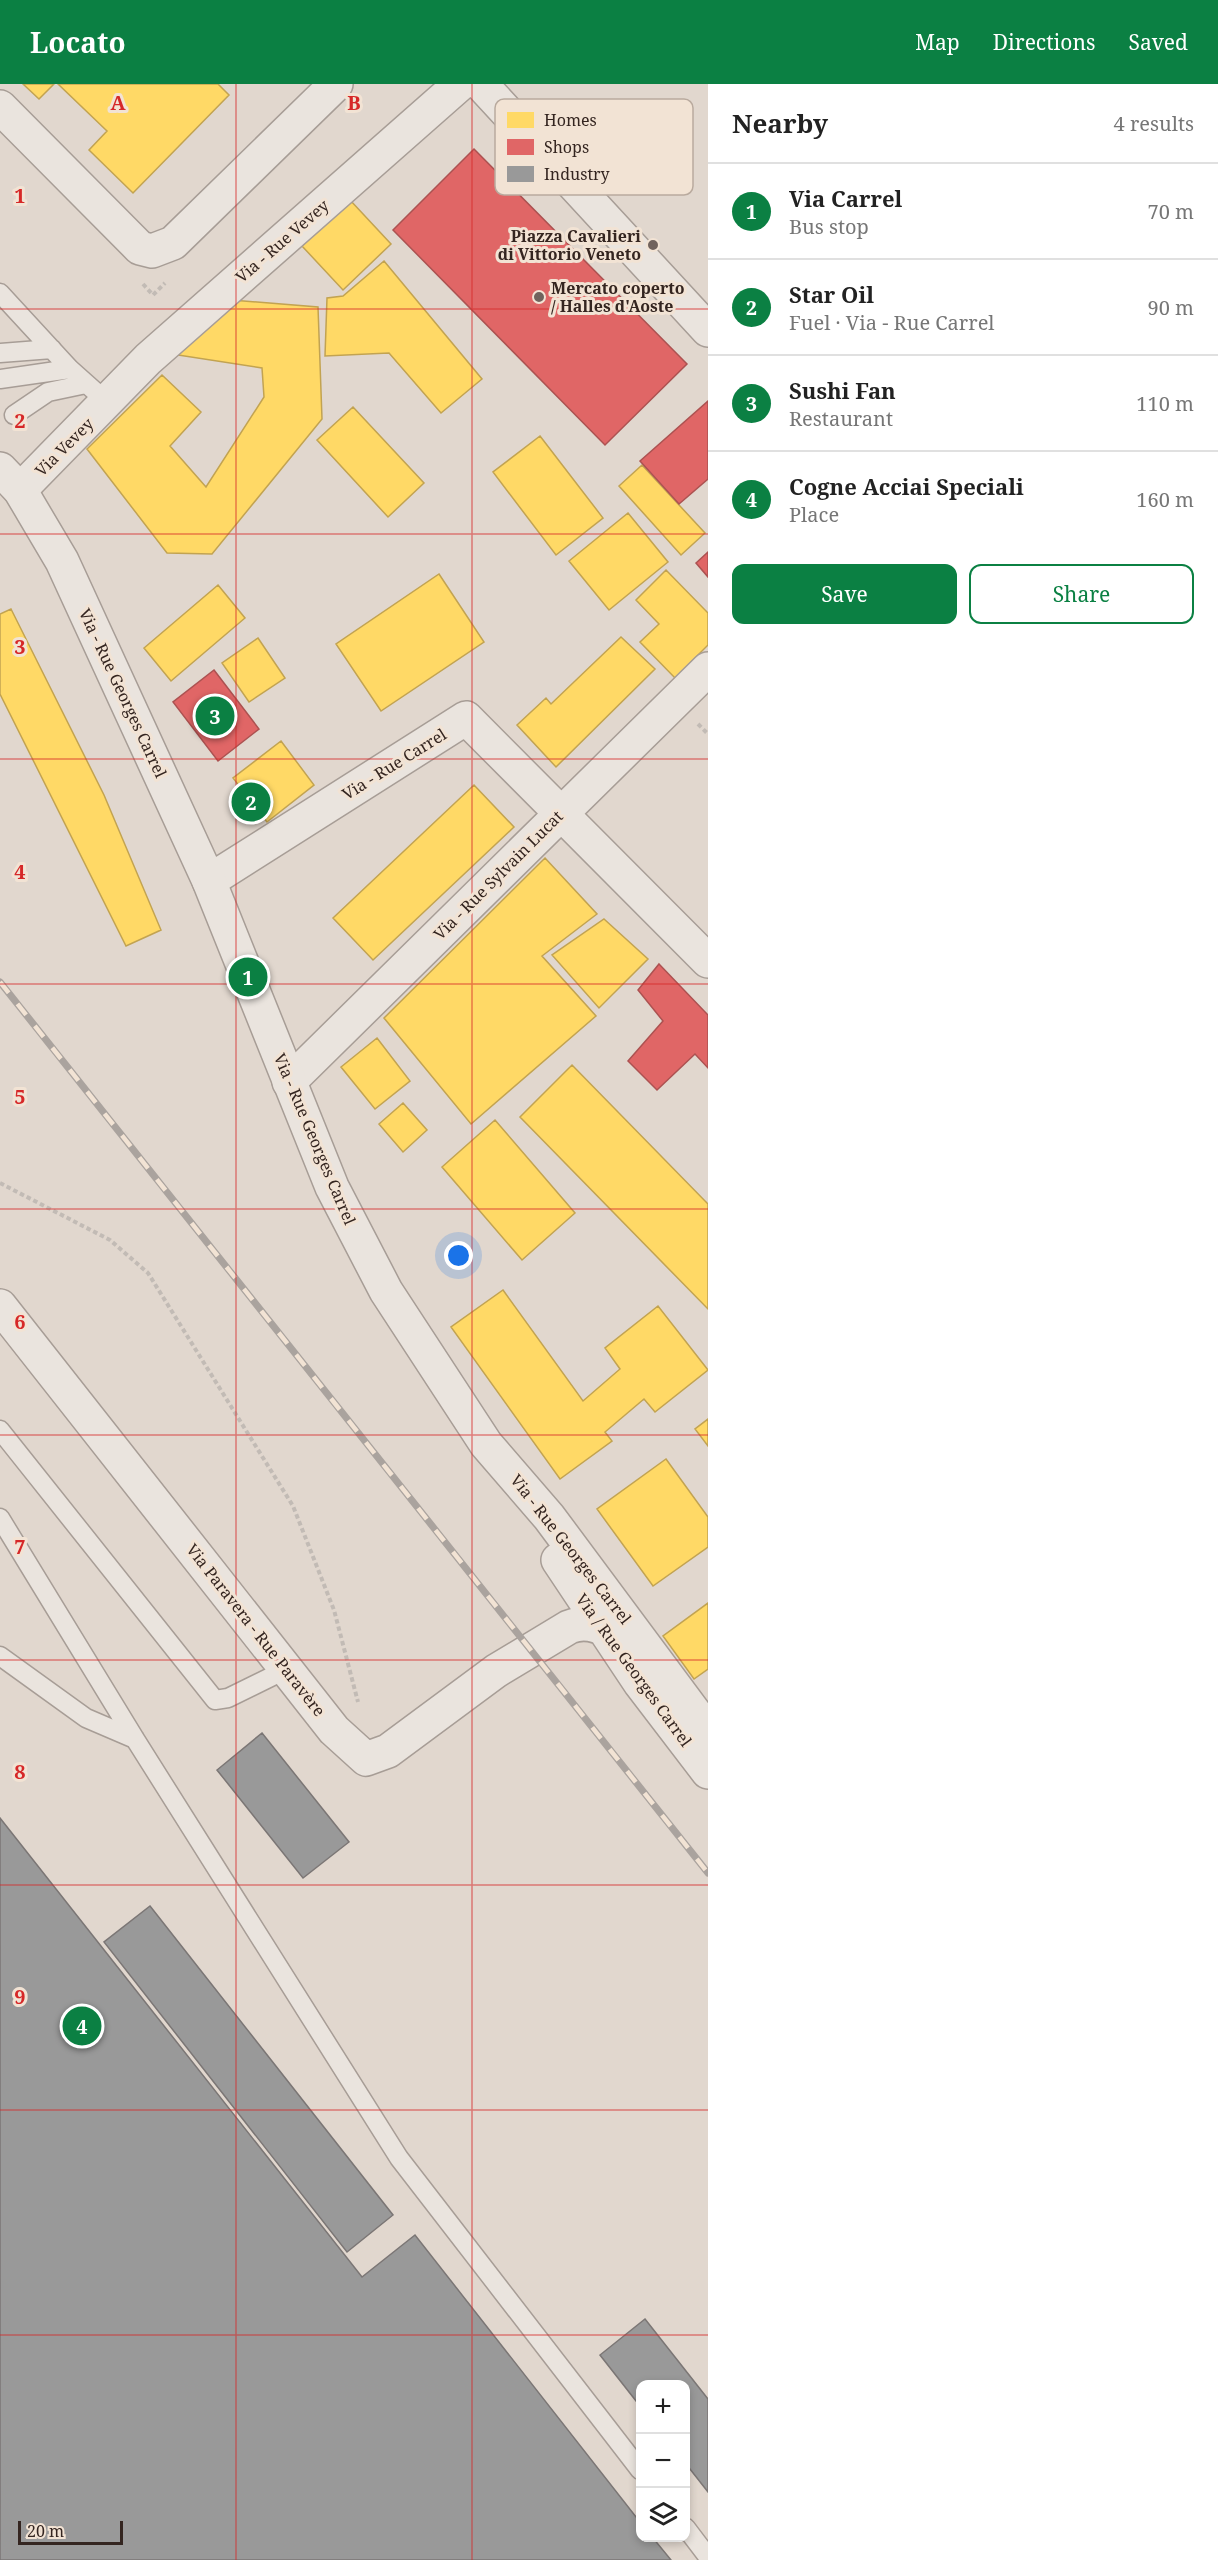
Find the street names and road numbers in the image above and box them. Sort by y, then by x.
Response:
street label: Via - Rue Vevey [231,194,334,288]
street label: Via Vevey [30,412,99,481]
street label: Via - Rue Georges Carrel [74,605,172,781]
street label: Via - Rue Carrel [338,723,450,805]
street label: Via - Rue Sylvain Lucat [429,805,568,944]
street label: Via - Rue Georges Carrel [269,1050,361,1228]
street label: Via - Rue Georges Carrel [506,1470,636,1628]
street label: Via Paravera - Rue Paravère [182,1539,330,1721]
street label: Via / Rue Georges Carrel [571,1589,697,1751]

